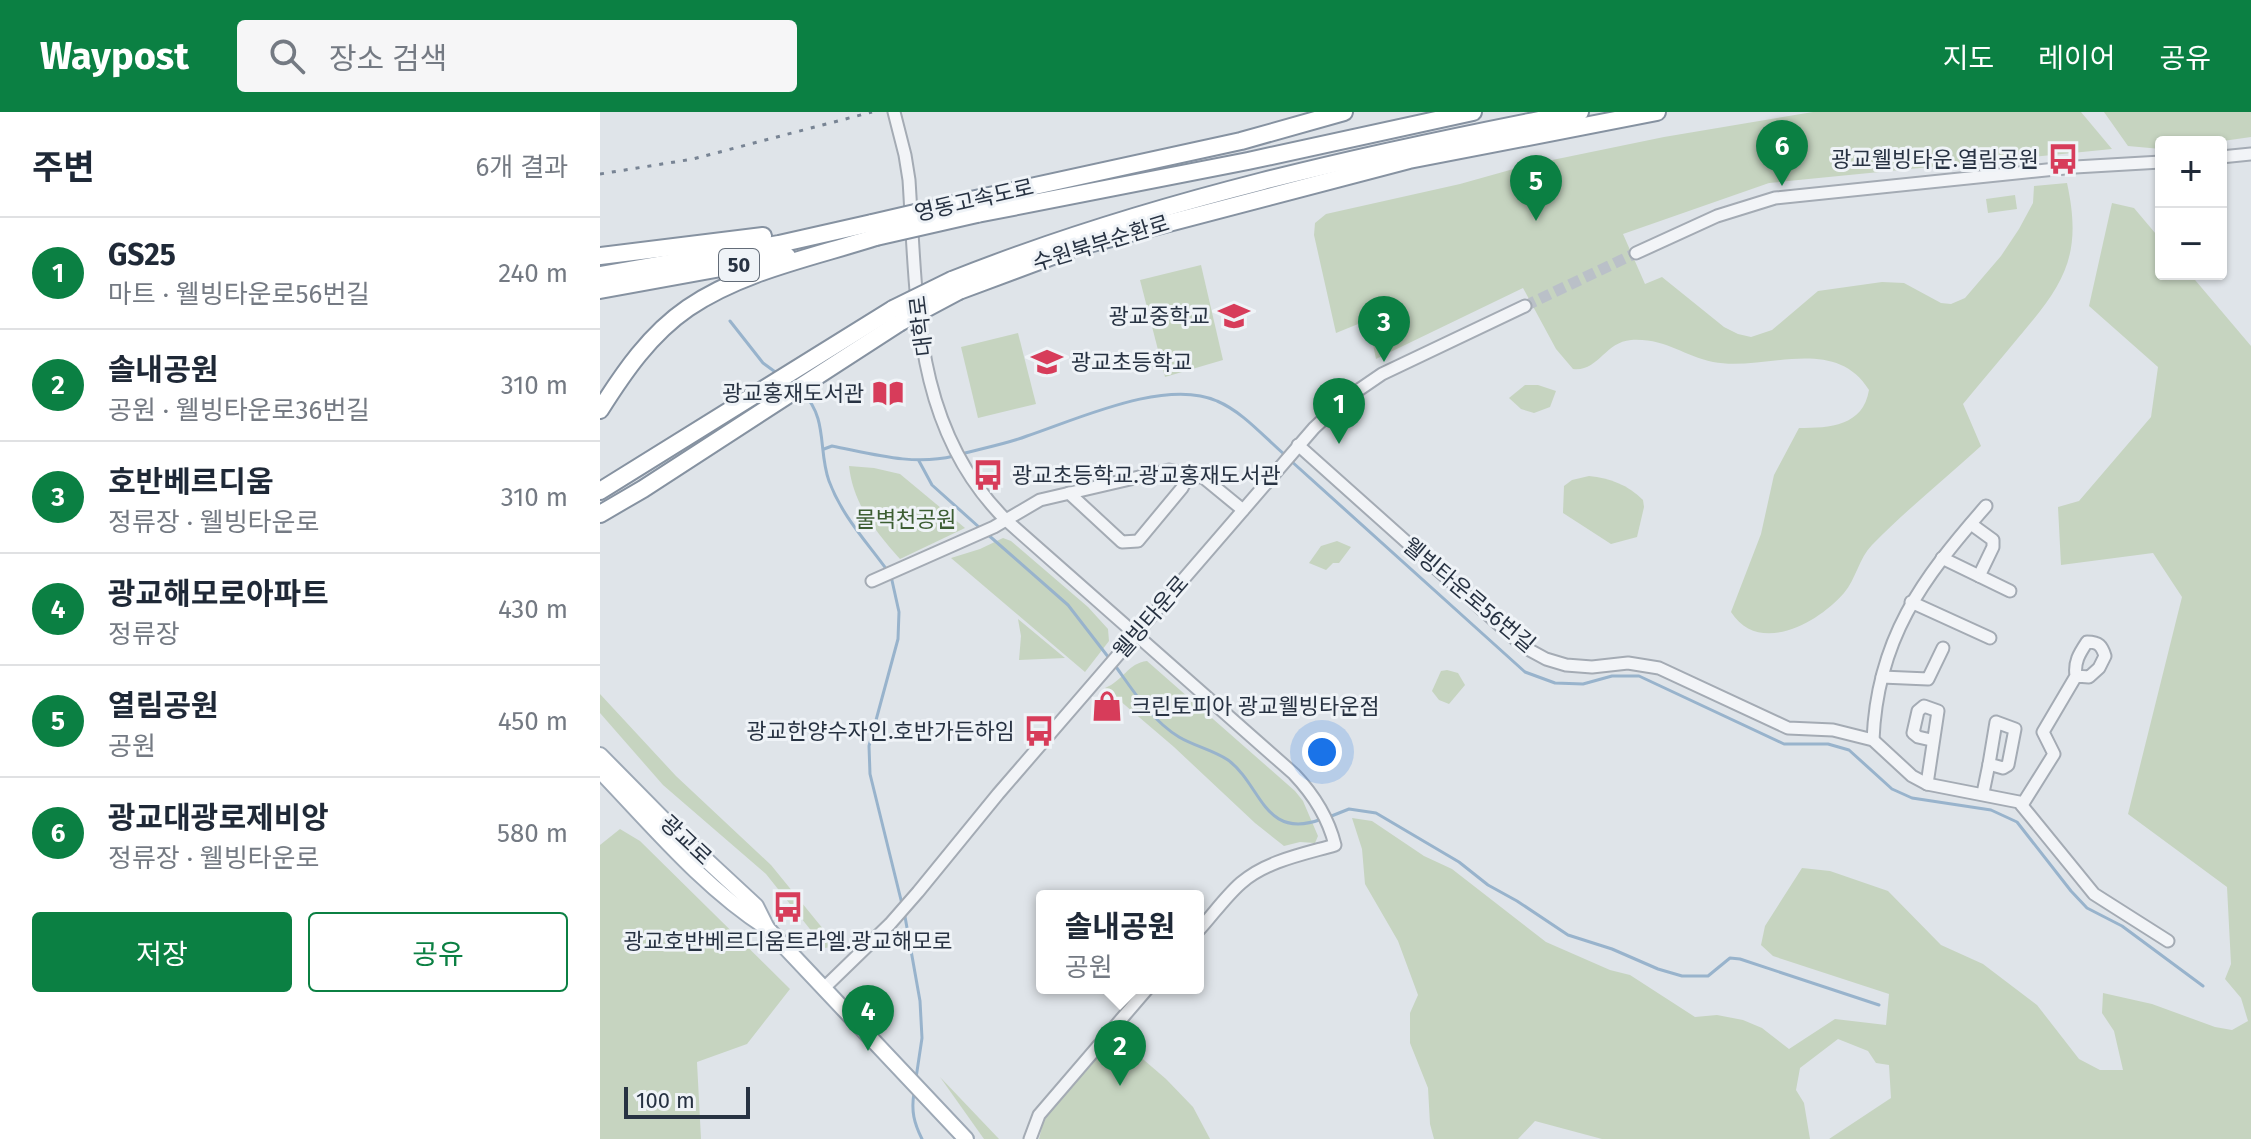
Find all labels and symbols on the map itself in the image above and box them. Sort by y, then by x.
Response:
pin: 6 [1756,120,1808,186]
bus stop icon: 광교웰빙타운.열림공원 [2046,142,2080,176]
place label: 광교웰빙타운.열림공원 [1831,146,2039,173]
pin: 5 [1510,155,1562,221]
street label: 영동고속도로 [912,173,1036,227]
street label: 수원북부순환로 [1029,209,1173,277]
road number: 50 [719,249,759,281]
street label: 대학로 [904,294,938,358]
pin: 3 [1358,296,1410,362]
school or university icon: 광교중학교 [1217,299,1251,333]
place label: 광교중학교 [1109,303,1210,330]
school or university icon: 광교초등학교 [1030,345,1064,379]
place label: 광교초등학교 [1071,349,1192,376]
library icon: 광교홍재도서관 [871,376,905,410]
pin: 1 [1313,378,1365,444]
place label: 광교홍재도서관 [722,380,864,407]
bus stop icon: 광교초등학교.광교홍재도서관 [971,458,1005,492]
place label: 광교초등학교.광교홍재도서관 [1012,462,1280,489]
park label: 물벽천공원 [855,506,957,533]
street label: 웰빙타운로56번길 [1397,532,1541,658]
street label: 웰빙타운로 [1108,570,1194,664]
shop icon: 크린토피아 광교웰빙타운점 [1090,689,1124,723]
place label: 크린토피아 광교웰빙타운점 [1131,693,1380,720]
bus stop icon: 광교한양수자인.호반가든하임 [1022,714,1056,748]
place label: 광교한양수자인.호반가든하임 [747,718,1015,745]
your location [1302,732,1342,772]
street label: 광교로 [655,809,717,871]
bus stop icon: 광교호반베르디움트라엘.광교해모로 [771,890,805,924]
place label: 광교호반베르디움트라엘.광교해모로 [623,928,953,955]
pin: 4 [842,985,894,1051]
pin: 2 [1094,1020,1146,1086]
scale bar [624,1083,750,1119]

